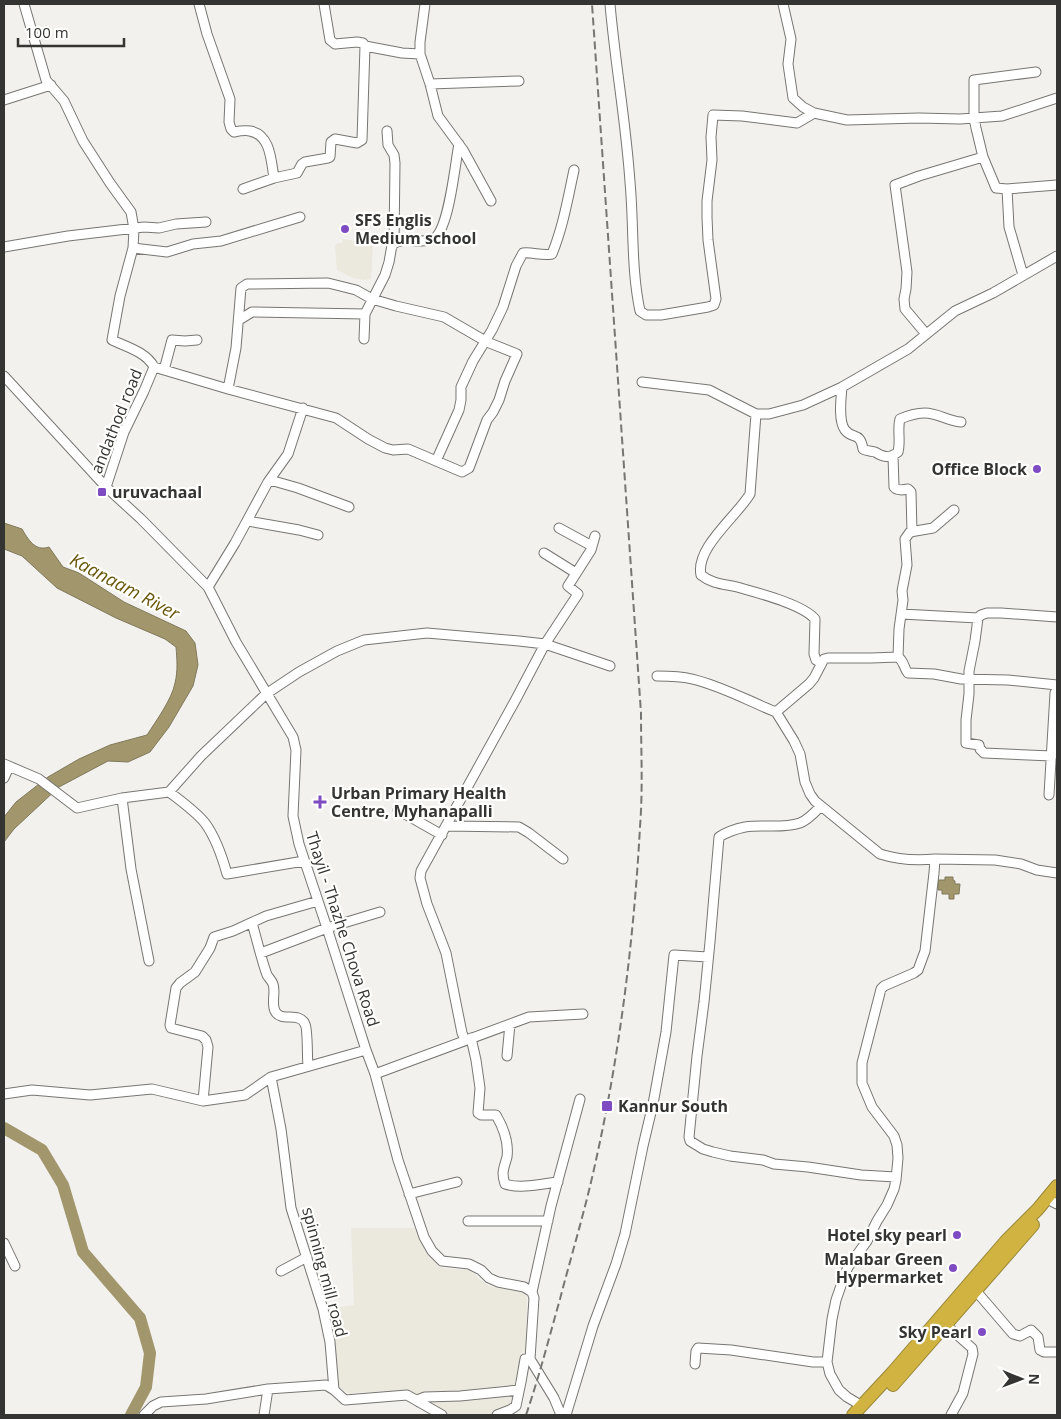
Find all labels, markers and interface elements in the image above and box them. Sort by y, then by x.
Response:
scale bar [18,15,124,47]
text: 100 m [25,22,69,42]
place label: SFS Englis Medium school [355,209,476,249]
marker: SFS Englis Medium school [339,223,351,235]
street label: andathod road [85,365,147,477]
place label: Office Block [931,458,1027,480]
marker: Office Block [1031,463,1043,475]
place label: uruvachaal [112,481,202,503]
marker: uruvachaal [96,486,108,498]
water label: Kaanaam River [66,547,185,625]
place label: Urban Primary Health Centre, Myhanapalli [331,782,507,822]
marker: Urban Primary Health Centre, Myhanapalli [313,795,327,809]
street label: Thayil - Thazhe Chova Road [301,829,385,1029]
place label: Kannur South [618,1095,728,1117]
marker: Kannur South [600,1099,614,1113]
street label: spinning mill road [297,1205,353,1339]
place label: Hotel sky pearl [827,1224,947,1246]
marker: Hotel sky pearl [951,1229,963,1241]
place label: Malabar Green Hypermarket [824,1248,943,1288]
marker: Malabar Green Hypermarket [947,1262,959,1274]
place label: Sky Pearl [899,1321,972,1343]
marker: Sky Pearl [976,1326,988,1338]
north arrow [996,1354,1046,1404]
text: N [1025,1373,1044,1385]

